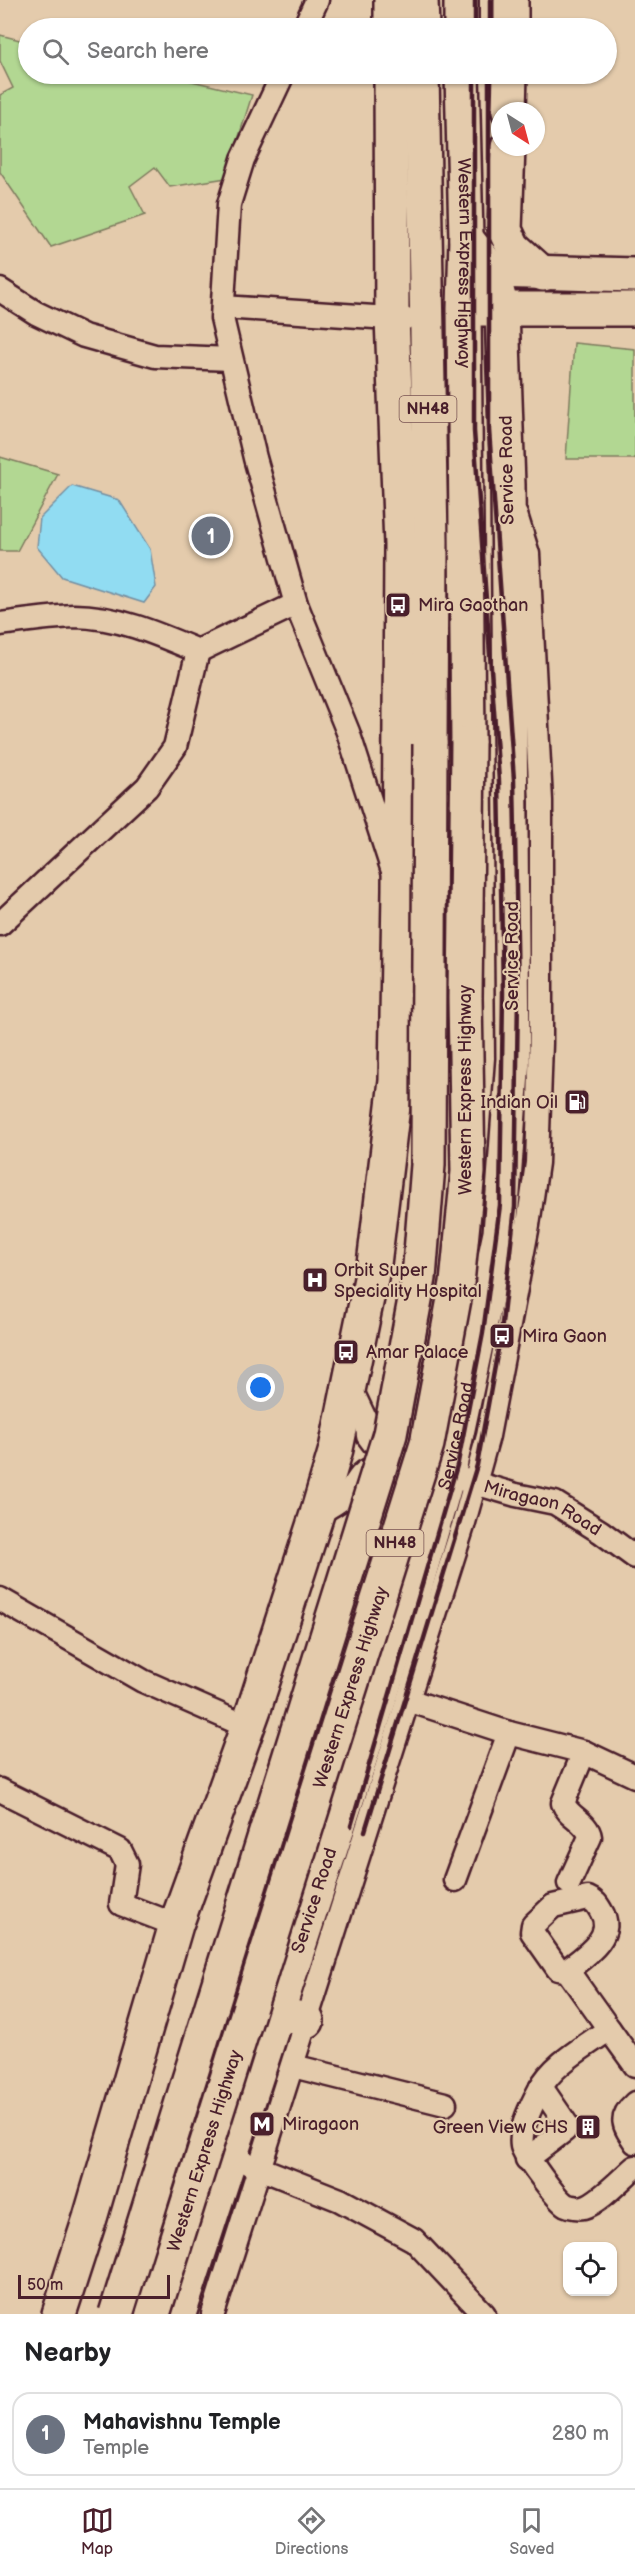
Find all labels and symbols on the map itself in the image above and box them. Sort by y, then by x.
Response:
north arrow [491,102,545,156]
street label: Western Express Highway [453,158,477,369]
road number: NH48 [400,396,456,422]
street label: Service Road [496,415,518,525]
pin: 1 [192,514,230,558]
bus stop icon: Mira Gaothan [383,590,413,620]
place label: Mira Gaothan [418,595,528,616]
street label: Service Road [502,901,523,1011]
street label: Western Express Highway [455,984,476,1195]
fuel station icon: Indian Oil [562,1087,592,1117]
place label: Indian Oil [481,1092,558,1113]
place label: Orbit Super Speciality Hospital [334,1260,482,1302]
hospital icon: Orbit Super Speciality Hospital [300,1265,330,1295]
bus stop icon: Mira Gaon [487,1321,517,1351]
place label: Mira Gaon [522,1326,607,1347]
bus stop icon: Amar Palace [331,1337,361,1367]
place label: Amar Palace [366,1342,469,1363]
your location [246,1373,275,1402]
street label: Service Road [434,1380,478,1492]
street label: Miragaon Road [481,1476,605,1540]
road number: NH48 [366,1530,424,1556]
street label: Western Express Highway [309,1583,392,1791]
street label: Service Road [287,1845,341,1956]
street label: Western Express Highway [163,2047,246,2254]
metro station icon: Miragaon [247,2109,277,2139]
building icon: Green View CHS [573,2112,603,2142]
place label: Miragaon [282,2114,359,2135]
place label: Green View CHS [433,2117,568,2138]
scale bar [18,2272,170,2300]

